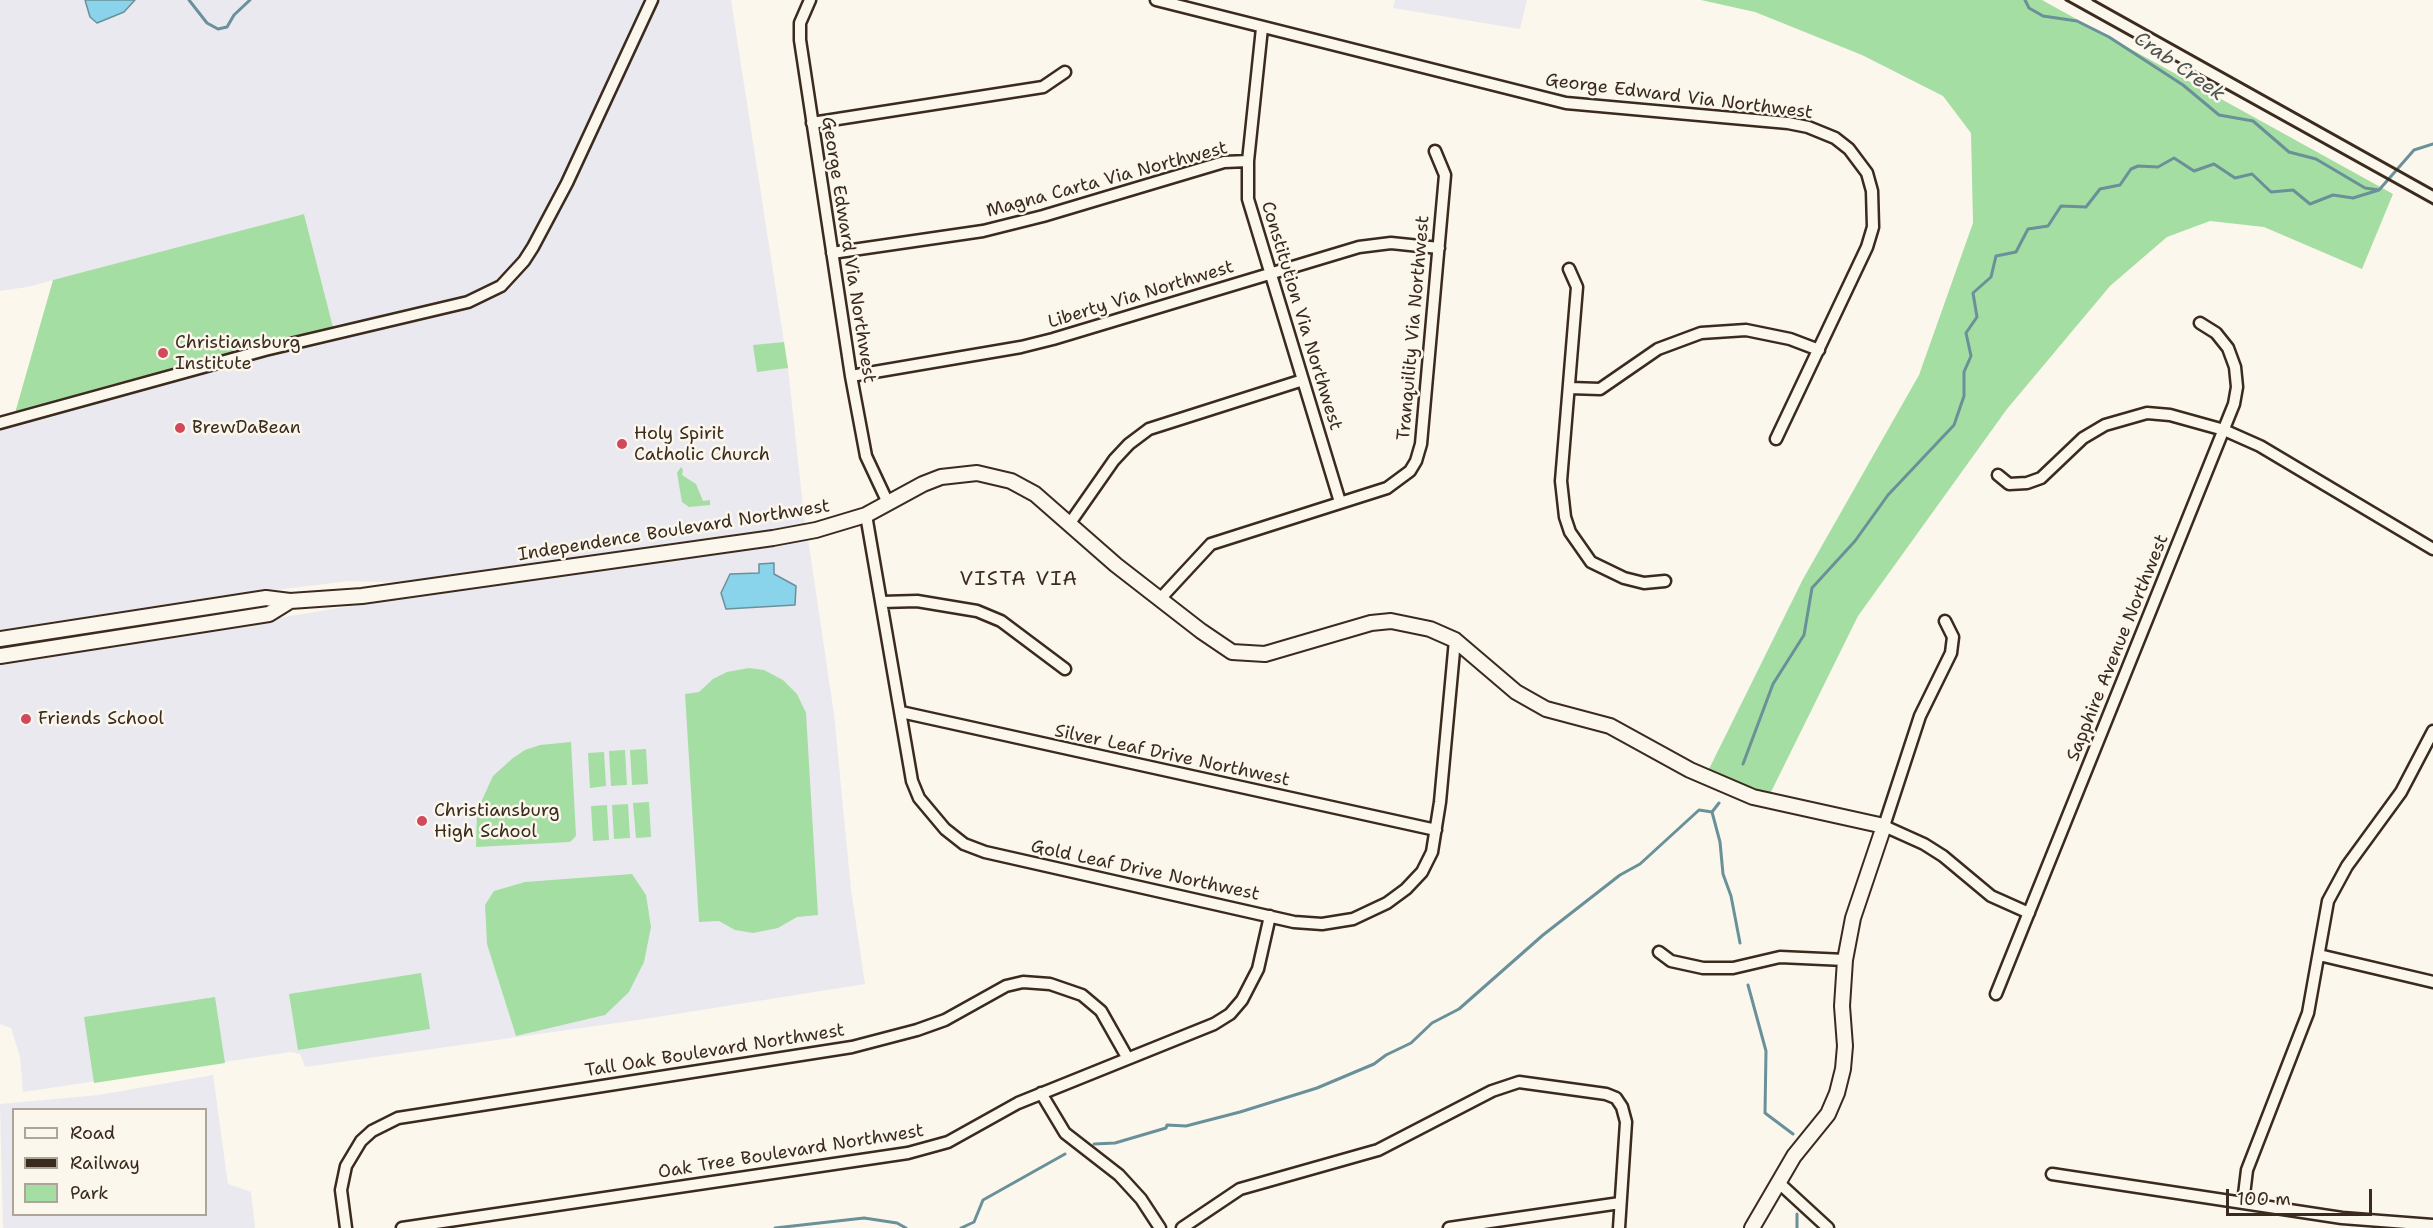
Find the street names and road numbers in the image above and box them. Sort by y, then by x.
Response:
street label: George Edward Via Northwest [1544,70,1814,124]
street label: George Edward Via Northwest [816,115,880,385]
street label: Magna Carta Via Northwest [984,137,1230,223]
street label: Constitution Via Northwest [1256,199,1346,433]
street label: Tranquility Via Northwest [1393,215,1435,441]
street label: Liberty Via Northwest [1045,256,1237,334]
street label: Independence Boulevard Northwest [517,496,831,566]
street label: Sapphire Avenue Northwest [2063,531,2173,765]
street label: Silver Leaf Drive Northwest [1052,720,1292,792]
street label: Gold Leaf Drive Northwest [1029,836,1261,906]
street label: Tall Oak Boulevard Northwest [584,1020,846,1082]
street label: Oak Tree Boulevard Northwest [657,1120,925,1184]

